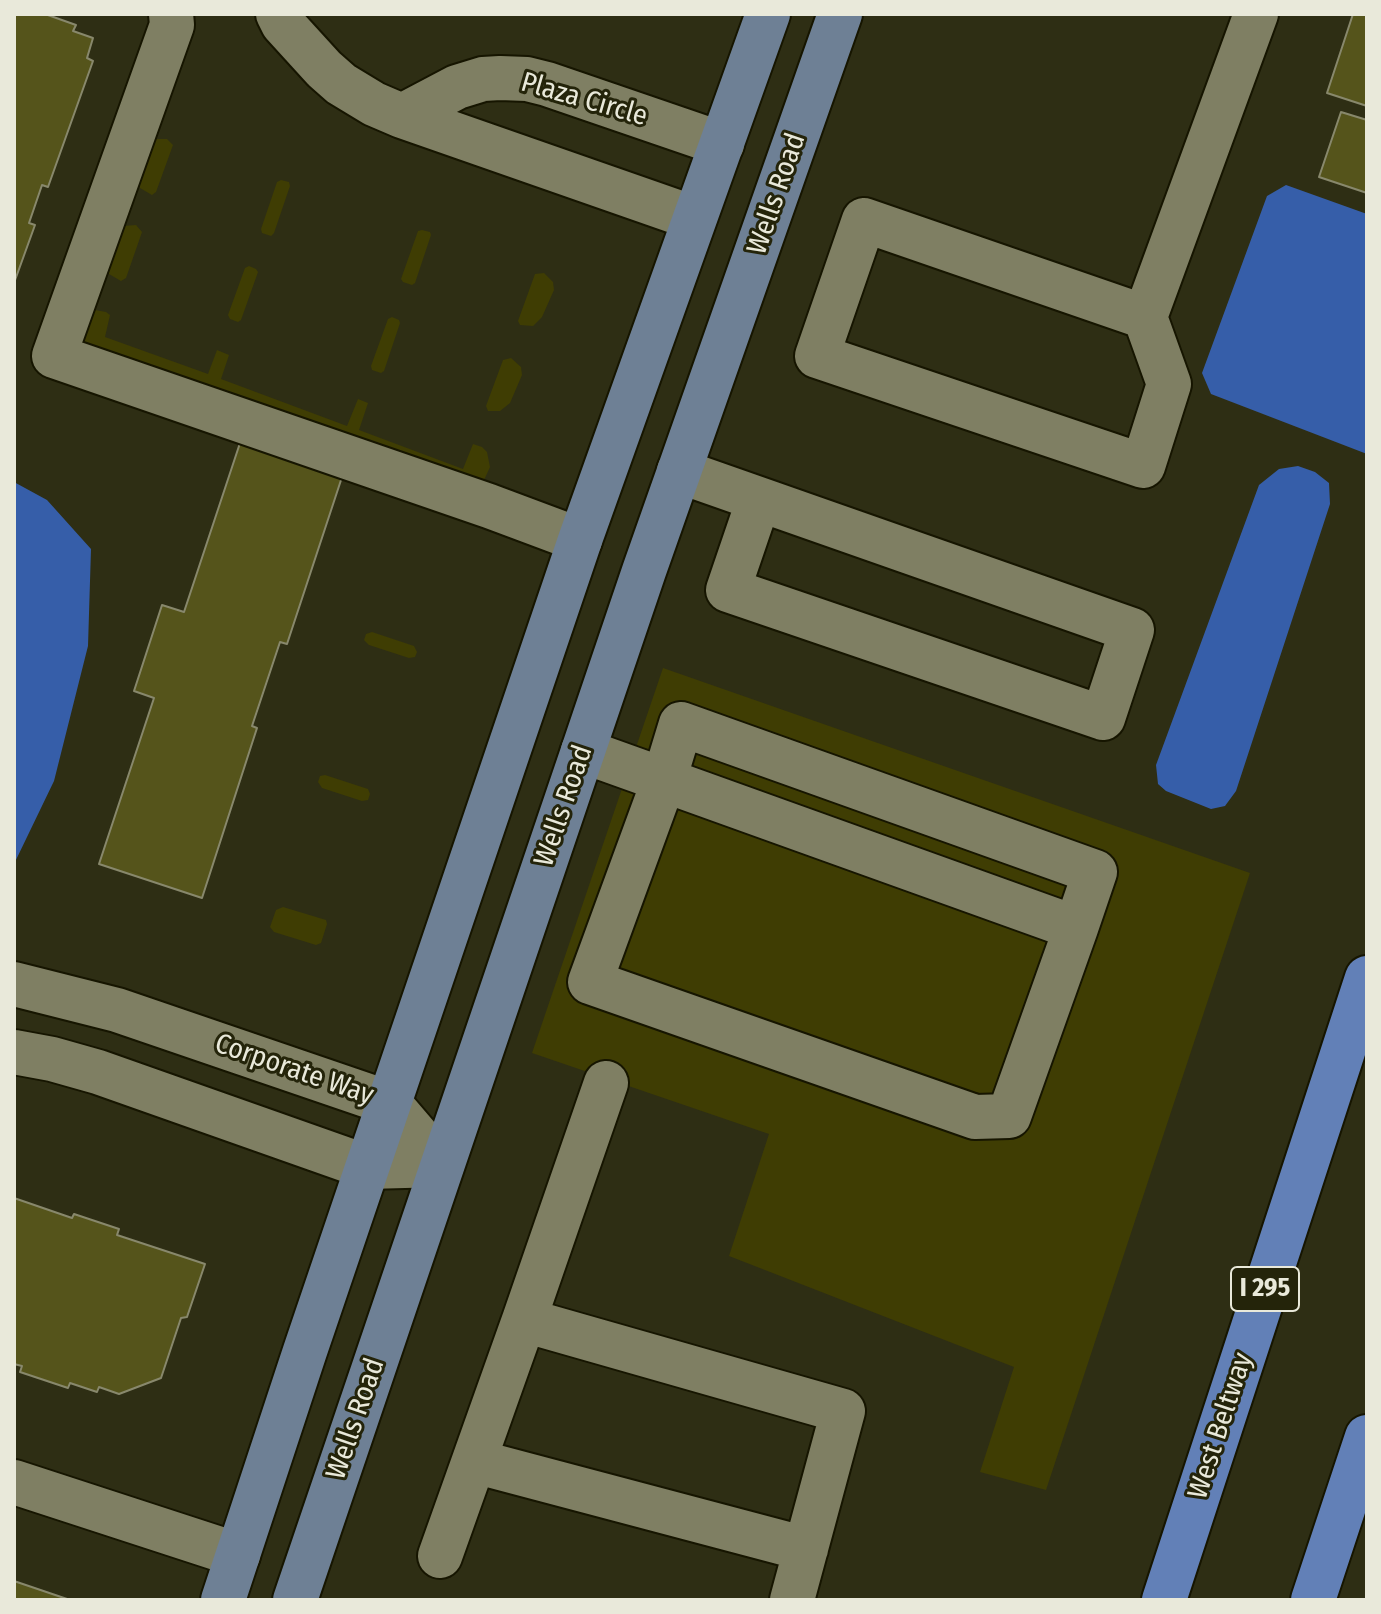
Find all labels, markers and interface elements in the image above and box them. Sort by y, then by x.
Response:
street label: Plaza Circle [517,66,651,134]
street label: Wells Road [741,129,813,259]
street label: Wells Road [528,741,600,871]
street label: Corporate Way [210,1027,378,1113]
road number: I 295 [1231,1267,1299,1311]
street label: West Beltway [1182,1349,1260,1503]
street label: Wells Road [320,1354,392,1484]

